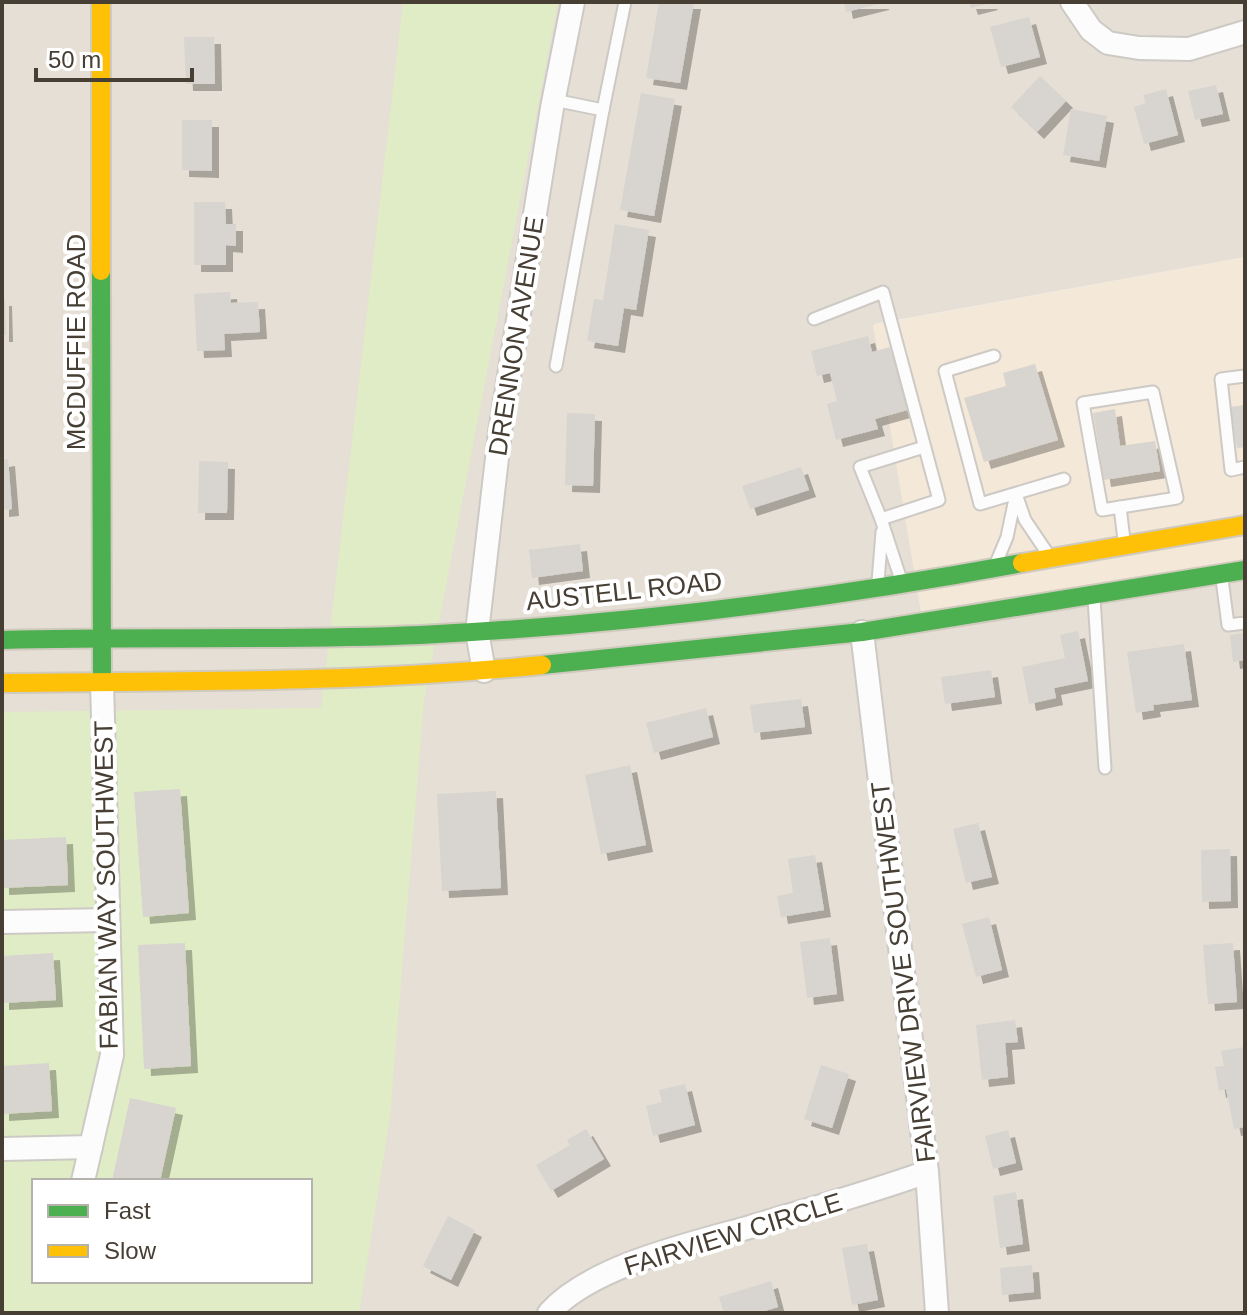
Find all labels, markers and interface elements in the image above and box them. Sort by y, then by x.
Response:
scale bar [36,32,192,82]
text: 50 m [48,46,101,73]
street label: DRENNON AVENUE [482,214,550,458]
street label: MCDUFFIE ROAD [61,234,91,450]
street label: AUSTELL ROAD [524,566,724,616]
street label: FABIAN WAY SOUTHWEST [88,720,124,1050]
street label: FAIRVIEW DRIVE SOUTHWEST [865,780,941,1164]
legend [32,1179,312,1283]
street label: FAIRVIEW CIRCLE [620,1187,846,1281]
text: Fast [104,1197,151,1224]
text: Slow [104,1237,157,1264]

